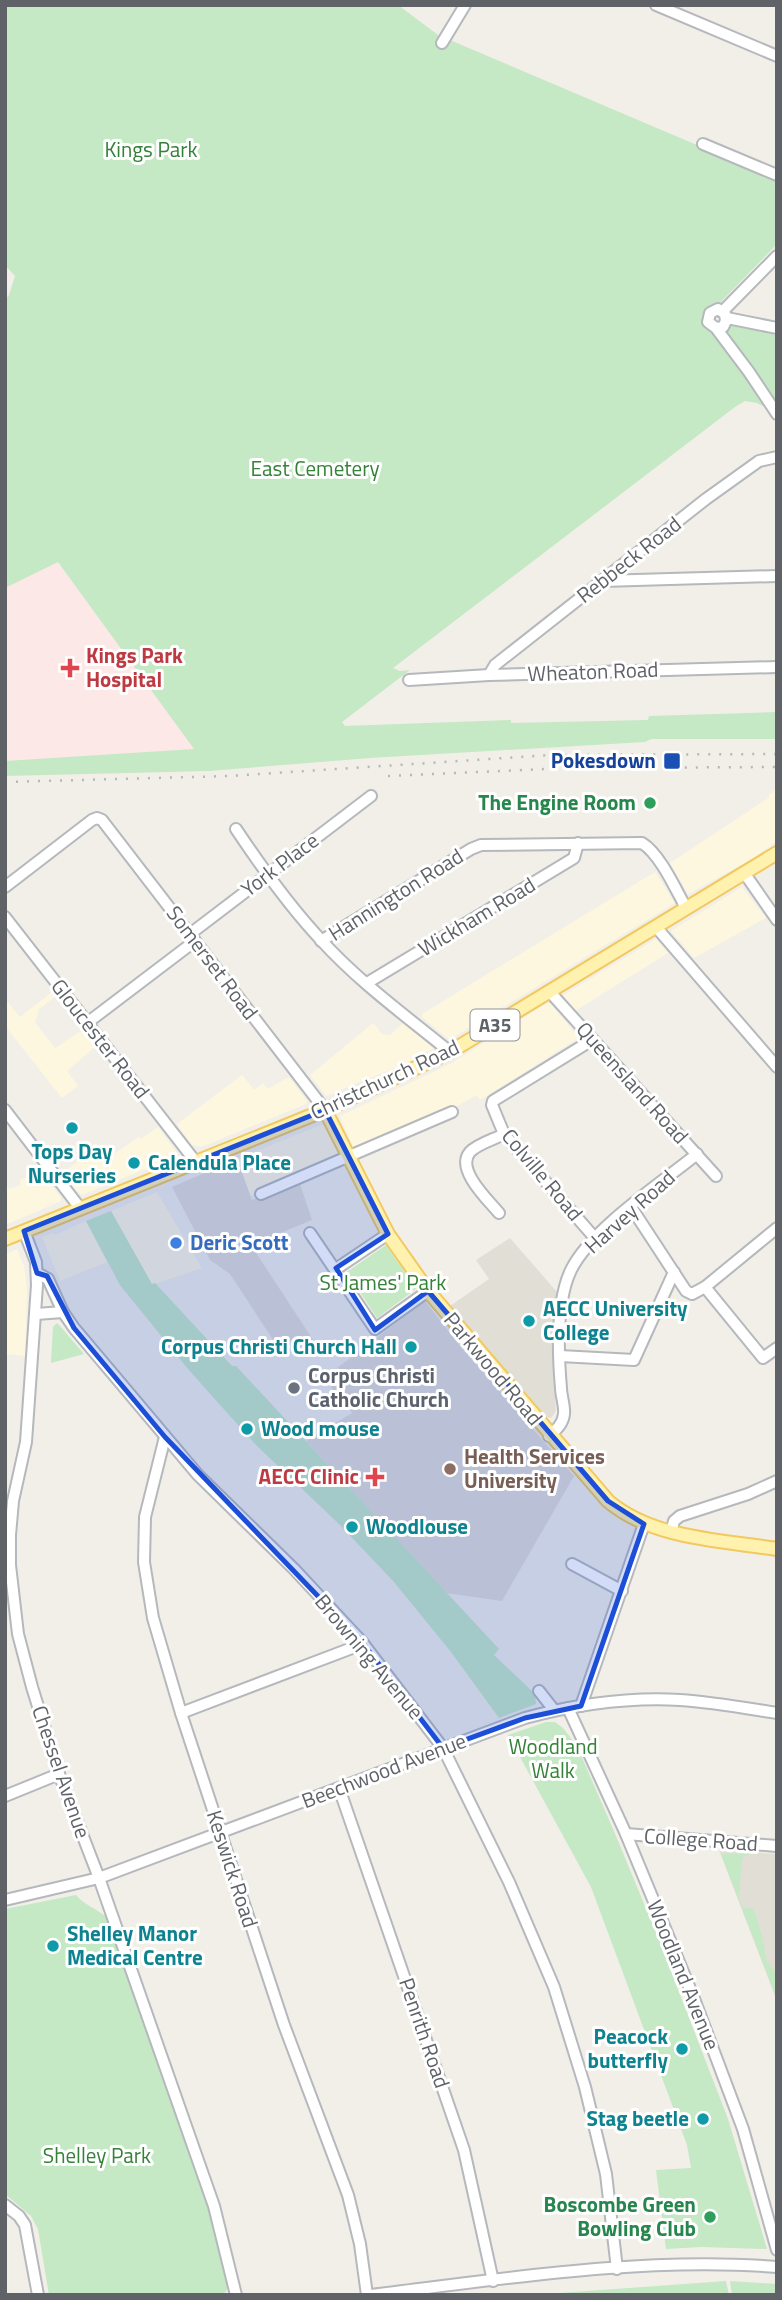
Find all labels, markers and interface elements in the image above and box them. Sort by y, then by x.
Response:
park label: Kings Park [104,133,198,165]
park label: East Cemetery [250,452,380,484]
street label: Rebbeck Road [569,508,688,610]
place label: Kings Park Hospital [86,639,183,695]
street label: Wheaton Road [527,653,659,689]
marker: Kings Park Hospital [60,658,80,678]
place label: Pokesdown [551,744,656,776]
marker: Pokesdown [662,751,682,771]
place label: The Engine Room [478,786,636,818]
marker: The Engine Room [642,795,658,811]
street label: York Place [234,824,325,904]
street label: Hannington Road [322,840,469,948]
street label: Wickham Road [412,868,541,964]
street label: Somerset Road [159,899,266,1026]
street label: Gloucester Road [44,971,158,1105]
road number: A35 [470,1009,520,1040]
street label: Queensland Road [569,1014,697,1151]
street label: Christchurch Road [305,1031,464,1128]
marker: Tops Day Nurseries [64,1120,80,1136]
street label: Colville Road [494,1121,591,1228]
place label: Tops Day Nurseries [28,1135,116,1191]
place label: Calendula Place [148,1146,291,1178]
marker: Calendula Place [126,1155,142,1171]
street label: Harvey Road [577,1162,682,1261]
place label: Deric Scott [190,1226,289,1258]
marker: Deric Scott [168,1235,184,1251]
park label: St James' Park [320,1266,446,1298]
place label: AECC University College [543,1292,688,1348]
street label: Parkwood Road [437,1305,551,1432]
marker: AECC University College [521,1313,537,1329]
place label: Corpus Christi Church Hall [161,1330,397,1362]
marker: Corpus Christi Church Hall [403,1339,419,1355]
place label: Corpus Christi Catholic Church [308,1359,449,1415]
marker: Corpus Christi Catholic Church [286,1380,302,1396]
place label: Wood mouse [261,1412,380,1444]
marker: Wood mouse [239,1421,255,1437]
place label: Health Services University [464,1440,605,1496]
place label: AECC Clinic [259,1460,359,1492]
marker: Health Services University [442,1461,458,1477]
marker: AECC Clinic [365,1467,385,1487]
place label: Woodlouse [366,1510,468,1542]
marker: Woodlouse [344,1519,360,1535]
street label: Browning Avenue [308,1587,432,1726]
street label: Chessel Avenue [24,1701,100,1842]
street label: Beechwood Avenue [297,1724,471,1816]
park label: Woodland Walk [508,1730,598,1786]
street label: Keswick Road [199,1806,267,1932]
street label: College Road [643,1819,759,1859]
street label: Woodland Avenue [639,1895,729,2055]
place label: Shelley Manor Medical Centre [67,1917,203,1973]
marker: Shelley Manor Medical Centre [45,1938,61,1954]
street label: Penrith Road [391,1973,459,2092]
place label: Peacock butterfly [587,2020,668,2076]
marker: Peacock butterfly [674,2041,690,2057]
place label: Stag beetle [587,2102,689,2134]
marker: Stag beetle [695,2111,711,2127]
park label: Shelley Park [43,2139,151,2171]
place label: Boscombe Green Bowling Club [544,2188,696,2244]
marker: Boscombe Green Bowling Club [702,2209,718,2225]

